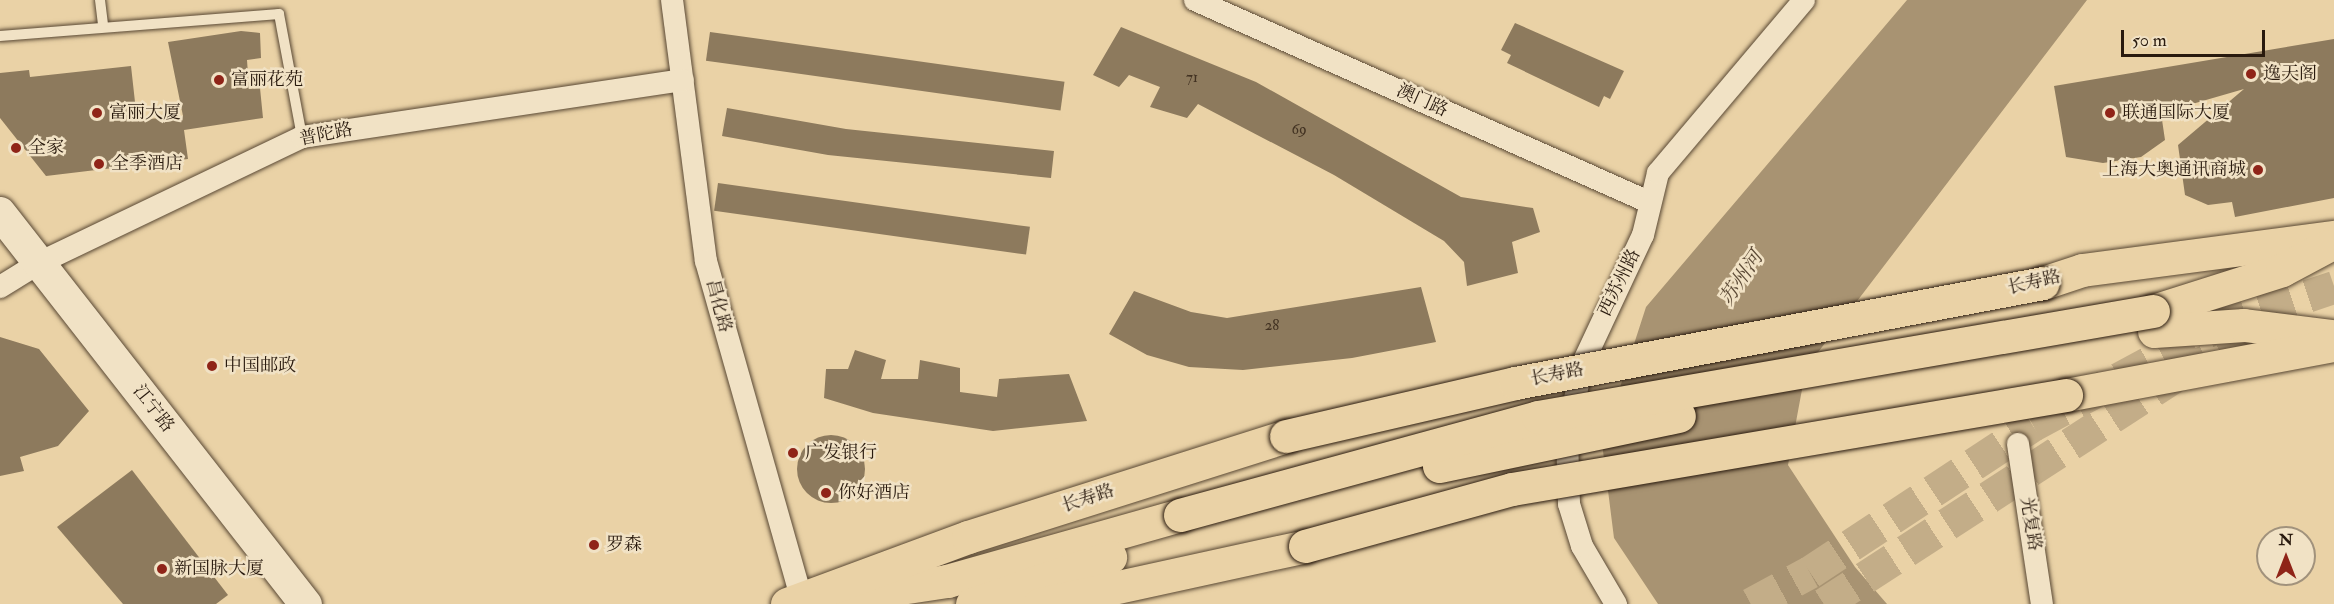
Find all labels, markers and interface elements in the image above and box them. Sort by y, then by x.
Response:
scale bar [2124,18,2268,56]
text: 50 m [2132,29,2167,52]
place label: 逸天阁 [2263,63,2317,85]
marker: 逸天阁 [2244,67,2258,81]
place label: 富丽花苑 [231,69,303,91]
house number: 71 [1186,69,1198,87]
marker: 富丽花苑 [212,73,226,87]
street label: 澳门路 [1393,80,1451,122]
place label: 富丽大厦 [109,102,181,124]
place label: 联通国际大厦 [2122,102,2230,124]
marker: 富丽大厦 [90,106,104,120]
marker: 联通国际大厦 [2103,106,2117,120]
street label: 普陀路 [297,119,355,151]
house number: 69 [1291,121,1307,139]
place label: 全家 [28,137,64,159]
marker: 全家 [9,141,23,155]
place label: 全季酒店 [111,153,183,175]
marker: 全季酒店 [92,157,106,171]
place label: 上海大奥通讯商城 [2102,159,2246,181]
marker: 上海大奥通讯商城 [2251,163,2265,177]
street label: 西苏州路 [1595,246,1645,320]
water label: 苏州河 [1714,246,1768,310]
street label: 长寿路 [2005,266,2063,300]
street label: 昌化路 [701,277,735,335]
house number: 28 [1265,317,1279,335]
place label: 中国邮政 [224,355,296,377]
marker: 中国邮政 [205,359,219,373]
street label: 长寿路 [1528,359,1586,391]
street label: 江宁路 [128,381,178,437]
place label: 广发银行 [805,442,877,464]
marker: 广发银行 [786,446,800,460]
street label: 长寿路 [1059,480,1117,518]
place label: 你好酒店 [838,482,910,504]
marker: 你好酒店 [819,486,833,500]
street label: 光复路 [2015,496,2045,552]
north arrow [2256,526,2316,586]
text: N [2279,530,2293,550]
place label: 罗森 [606,534,642,556]
marker: 罗森 [587,538,601,552]
place label: 新国脉大厦 [174,558,264,580]
marker: 新国脉大厦 [155,562,169,576]

